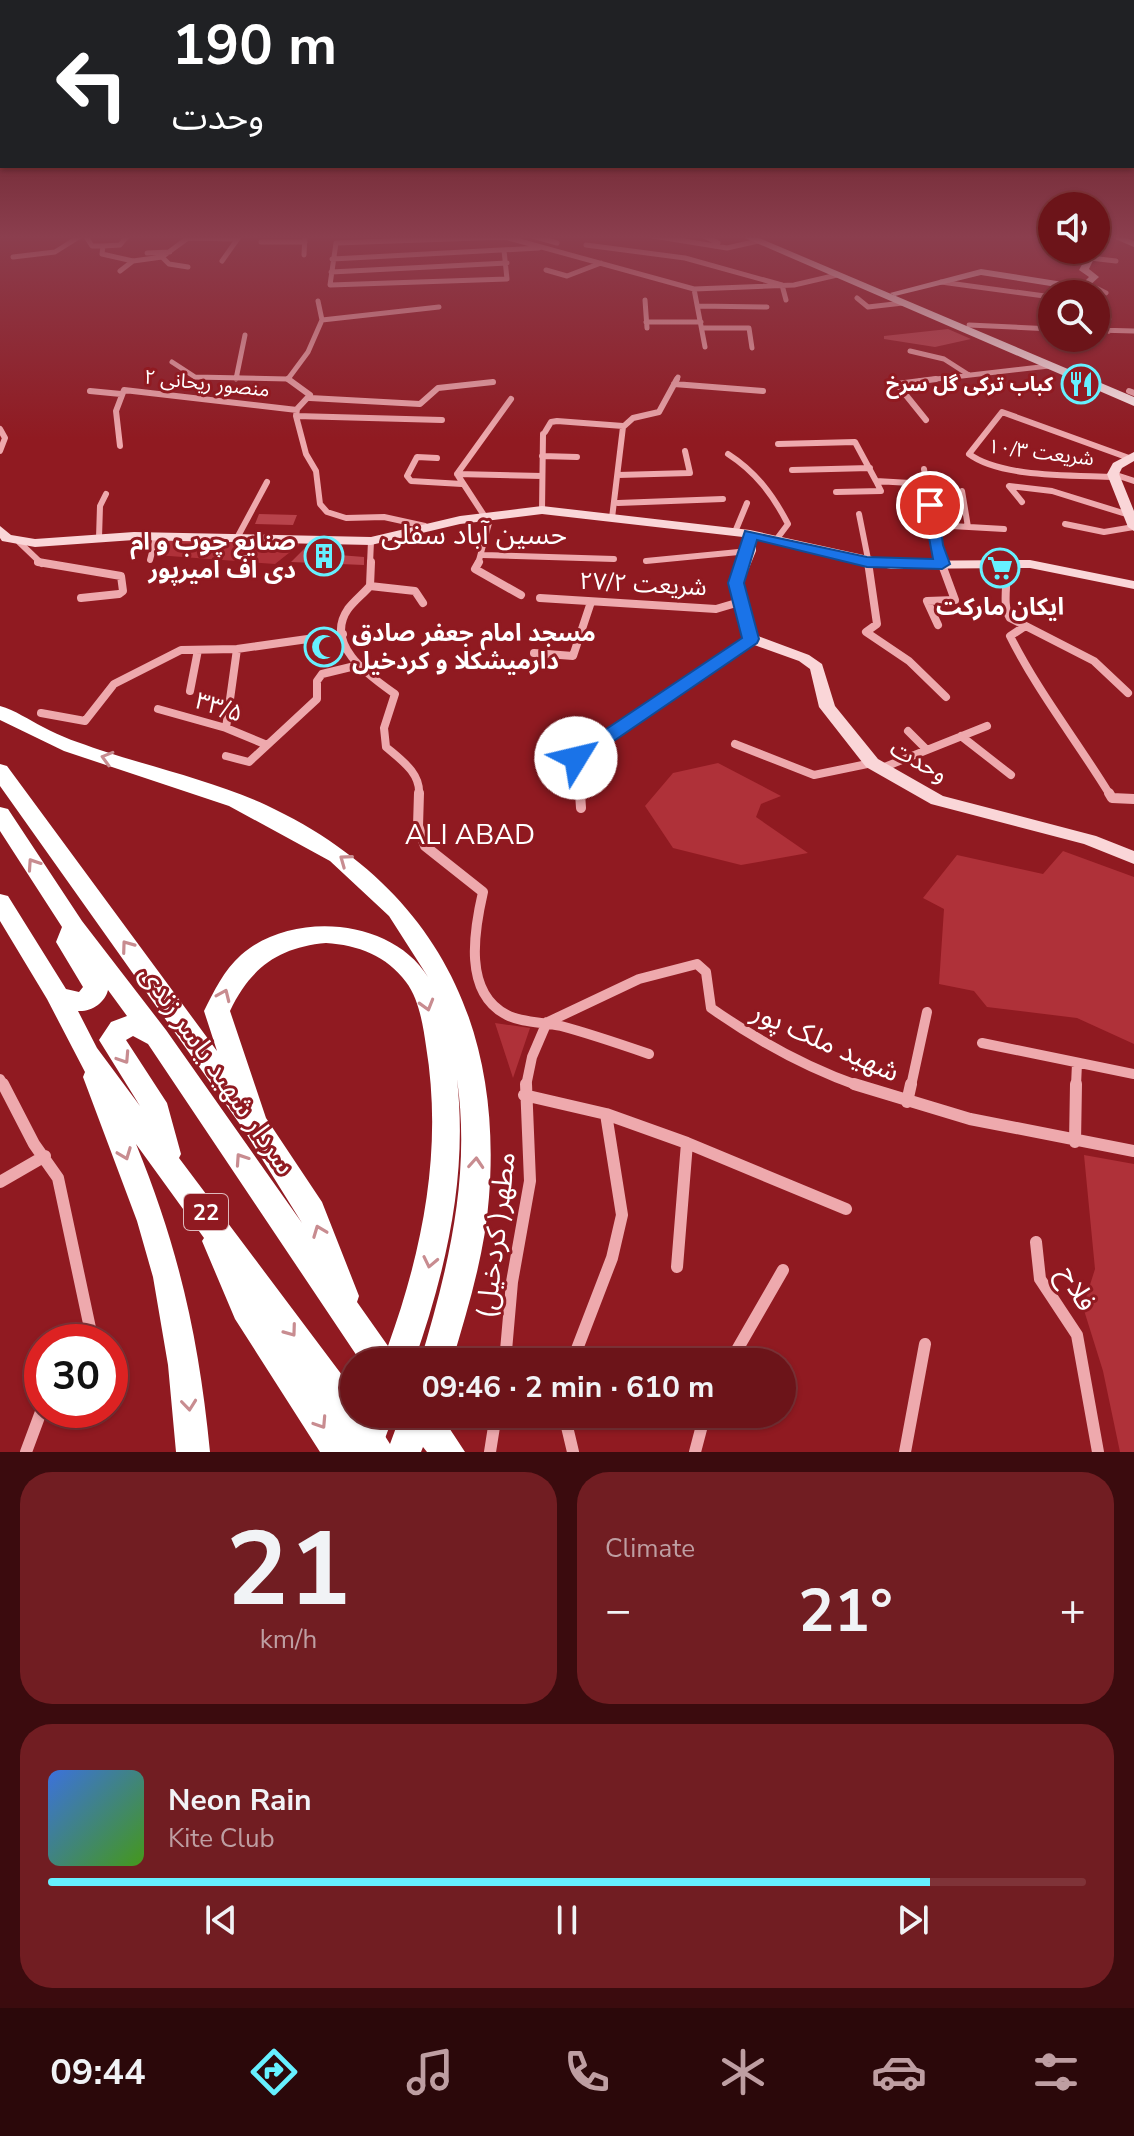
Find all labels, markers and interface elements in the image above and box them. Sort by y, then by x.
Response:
text: 190 m [172,7,337,84]
icon: left [40,32,144,136]
text: وحدت [172,93,264,142]
map controls [1038,192,1110,352]
button: sound [1038,192,1110,264]
button: search [1038,280,1110,352]
street label: منصور ریحانی ۲ [143,363,271,404]
restaurant icon: کباب ترکی گل سرخ [1060,363,1102,405]
place label: کباب ترکی گل سرخ [886,371,1054,399]
street label: شریعت ۱۰/۳ [986,433,1095,472]
pin [896,471,964,539]
icon: arrive [908,483,952,527]
district label: حسین آباد سفلی [381,516,567,554]
place label: صنایع چوب و ام دی اف امیرپور [130,526,296,586]
building icon: صنایع چوب و ام دی اف امیرپور [303,535,345,577]
supermarket icon: ایکان مارکت [979,547,1021,589]
street label: شریعت ۲۷/۲ [578,565,708,603]
place label: ایکان مارکت [936,591,1064,623]
place label: مسجد امام جعفر صادق دارمیشکلا و کردخیل [352,617,596,677]
mosque icon: مسجد امام جعفر صادق دارمیشکلا و کردخیل [303,626,345,668]
street label: ۳۳/۵ [191,684,247,730]
position arrow [534,716,618,800]
street label: وحدت [884,732,954,790]
one-way arrow [101,750,115,767]
district label: ALI ABAD [405,816,535,854]
one-way arrow [339,855,353,870]
one-way arrow [28,858,43,873]
one-way arrow [122,941,136,955]
street label: سردار شهید یاسر زندی [130,957,304,1182]
one-way arrow [214,989,230,1003]
street label: شهید ملک پور [745,992,906,1091]
one-way arrow [418,998,435,1011]
one-way arrow [114,1050,129,1064]
one-way arrow [115,1146,132,1160]
street label: مطهر( کردخیل) [467,1150,525,1320]
one-way arrow [236,1154,251,1168]
one-way arrow [467,1156,484,1169]
road number: 22 [184,1194,228,1230]
one-way arrow [312,1225,329,1239]
one-way arrow [422,1255,439,1268]
street label: فلاح [1048,1259,1105,1319]
one-way arrow [282,1322,296,1336]
speed limit sign: 30 [24,1324,128,1428]
text: 09:46 · 2 min · 610 m [422,1367,714,1408]
one-way arrow [181,1399,198,1412]
one-way arrow [311,1414,326,1429]
text: 21 [226,1499,351,1641]
text: Climate [605,1531,695,1566]
text: 21° [798,1570,893,1652]
text: − [605,1581,631,1641]
text: + [1060,1581,1086,1641]
text: km/h [260,1622,317,1657]
text: Neon Rain [168,1780,312,1821]
text: Kite Club [168,1821,275,1856]
icon: previous [199,1898,243,1942]
icon: pause [545,1898,589,1942]
icon: next [891,1898,935,1942]
icon: directions [246,2044,302,2100]
icon: music [402,2044,458,2100]
icon: phone [559,2044,615,2100]
icon: climate [715,2044,771,2100]
icon: car [871,2044,927,2100]
icon: filters [1028,2044,1084,2100]
text: 09:44 [50,2048,146,2097]

